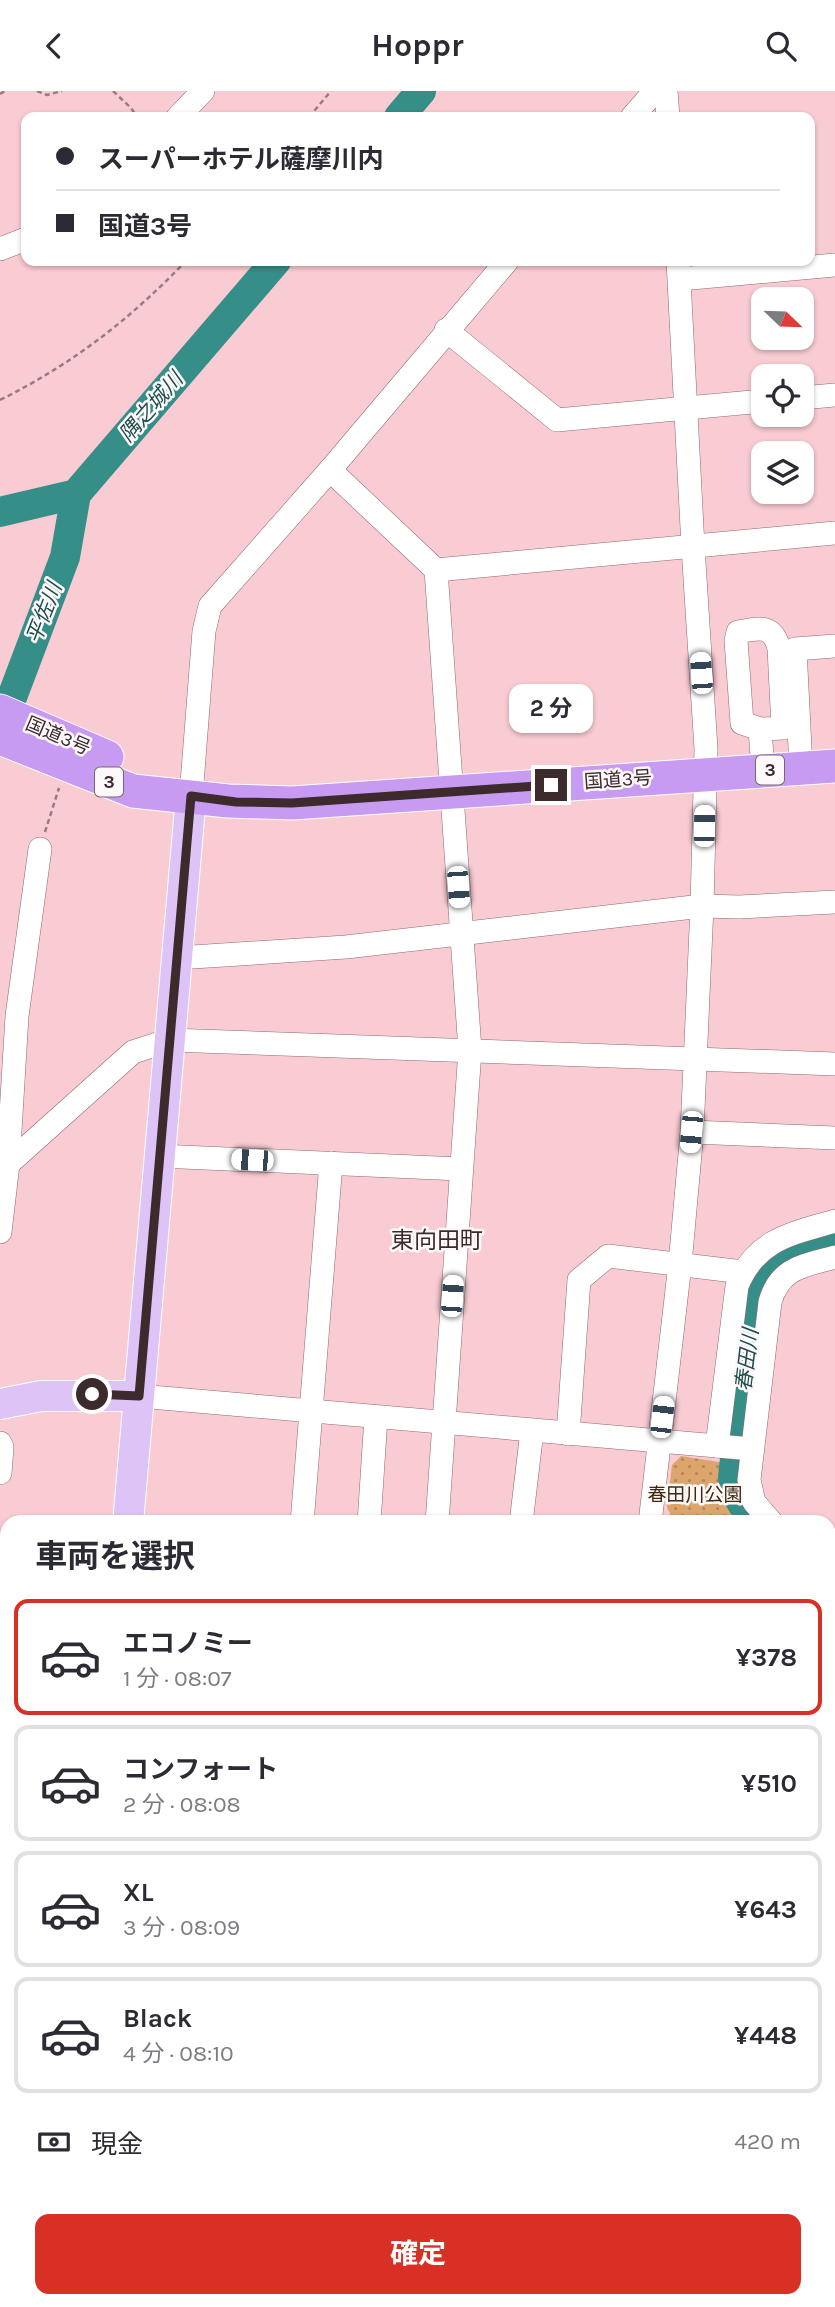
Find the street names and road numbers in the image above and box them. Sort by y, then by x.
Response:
street label: 国道3号 [22,713,94,759]
road number: 3 [756,755,784,785]
road number: 3 [95,767,123,797]
street label: 国道3号 [583,767,653,793]

